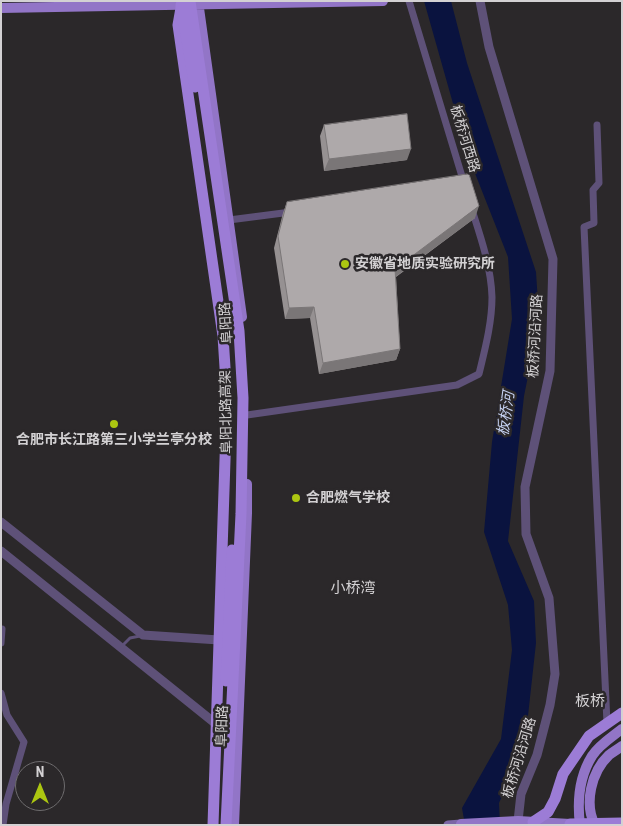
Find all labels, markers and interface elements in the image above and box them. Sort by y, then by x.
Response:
street label: 板桥河西路 [446,103,482,175]
place label: 安徽省地质实验研究所 [355,256,495,272]
marker: 安徽省地质实验研究所 [339,258,351,270]
street label: 板桥河沿河路 [525,294,547,378]
street label: 阜阳路 [217,301,237,345]
street label: 阜阳北路高架 [218,370,236,454]
water label: 板桥河 [495,390,519,438]
marker: 合肥市长江路第三小学兰亭分校 [108,418,120,430]
place label: 合肥市长江路第三小学兰亭分校 [16,432,212,448]
place label: 合肥燃气学校 [306,490,390,506]
marker: 合肥燃气学校 [290,492,302,504]
district label: 小桥湾 [331,580,375,598]
district label: 板桥 [575,693,605,711]
street label: 阜阳路 [214,705,232,747]
street label: 板桥河沿河路 [500,715,540,801]
north arrow [15,761,65,811]
text: N [36,764,44,780]

